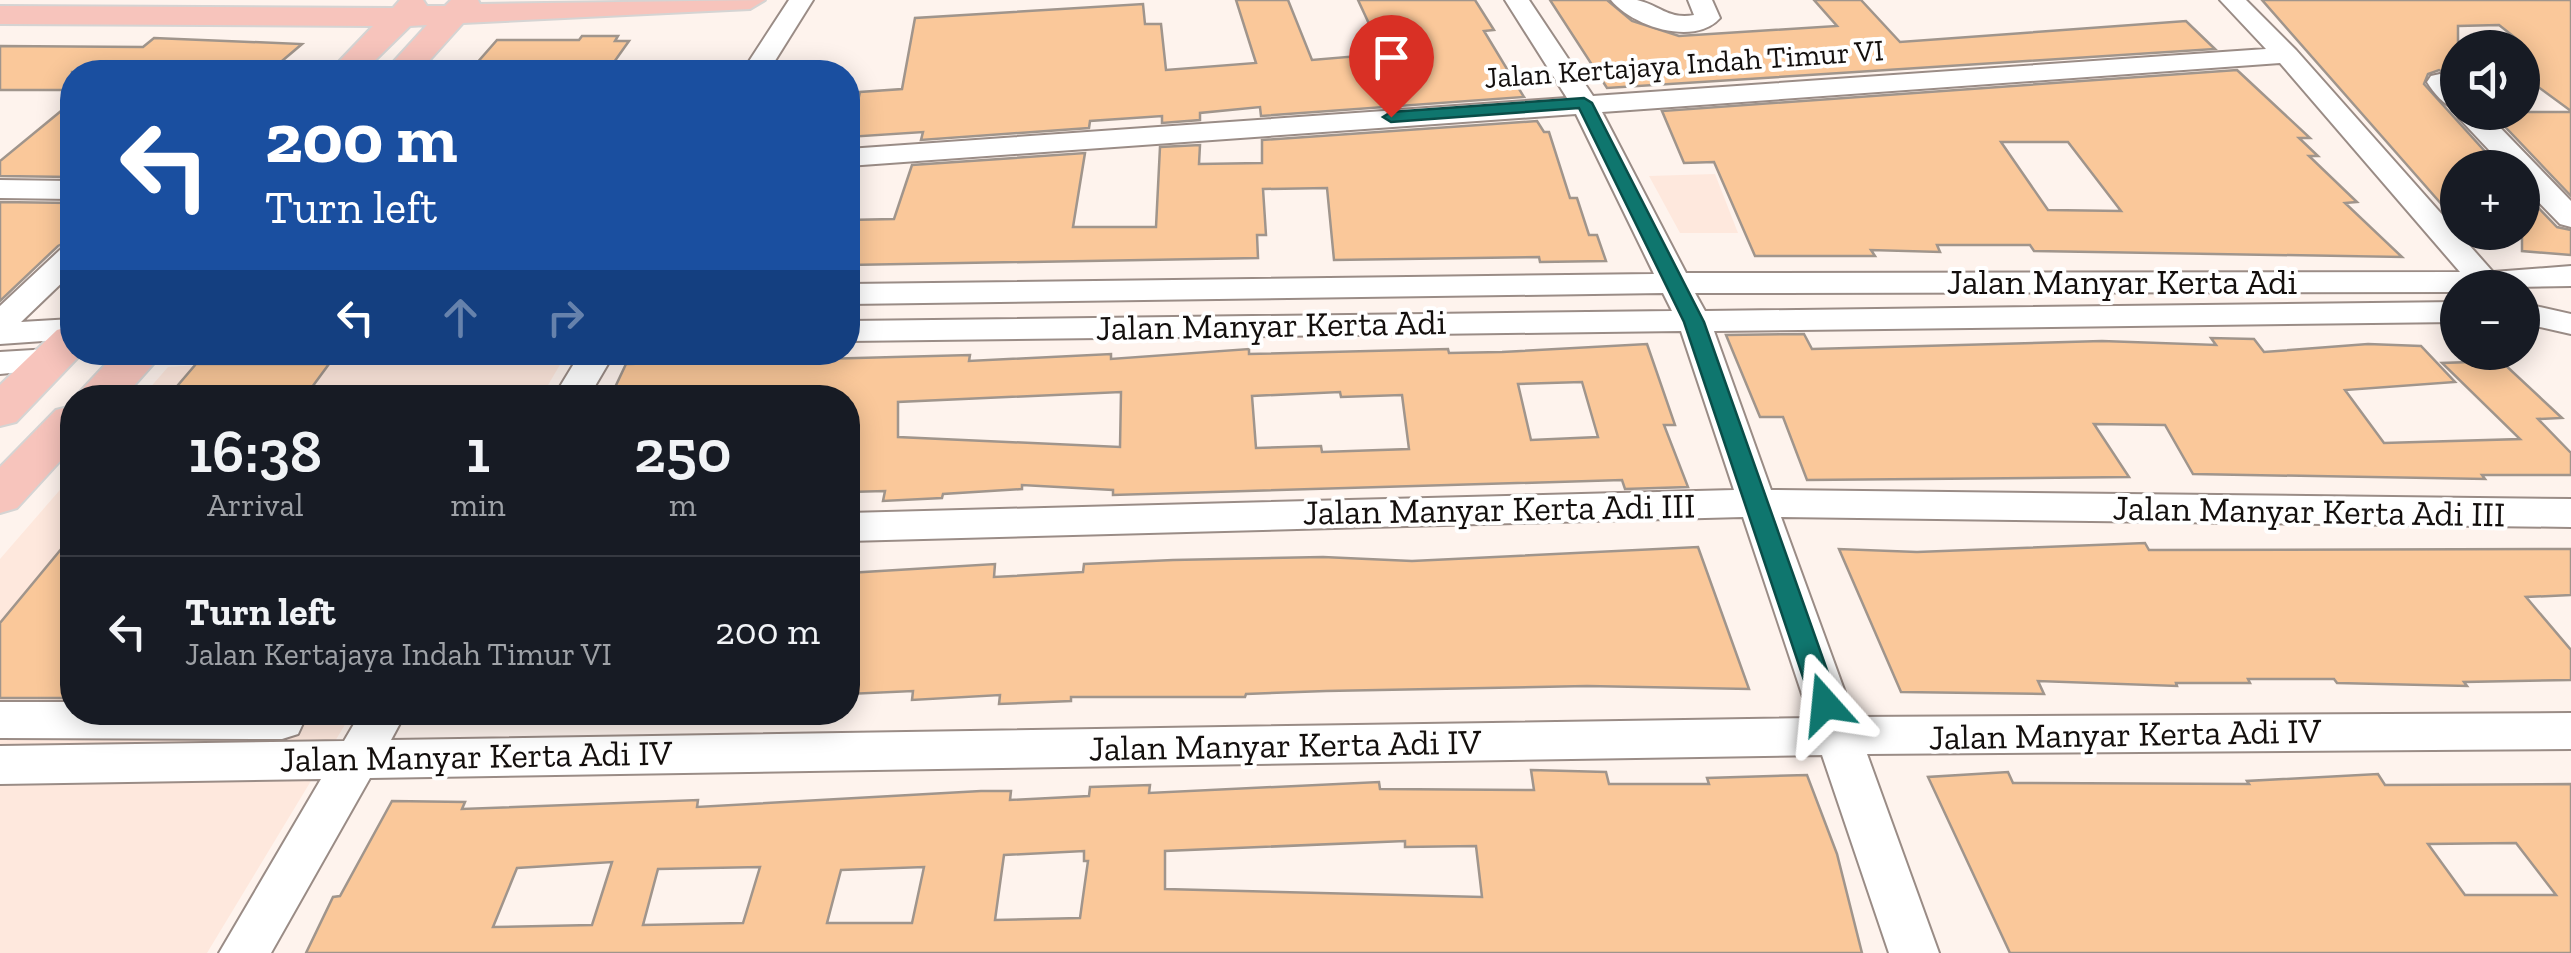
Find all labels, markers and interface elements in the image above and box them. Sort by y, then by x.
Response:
pin [1349,15,1434,118]
icon: arrive [1364,30,1419,85]
map controls [2440,30,2540,370]
button: sound [2440,30,2540,130]
street label: Jalan Kertajaya Indah Timur VI [1483,32,1885,96]
text: 200 m [265,96,458,180]
icon: left [100,100,230,230]
button: + [2440,150,2540,250]
text: Turn left [265,181,437,235]
street label: Jalan Manyar Kerta Adi [1947,261,2298,303]
button: − [2440,270,2540,370]
icon: left [328,290,383,345]
icon: ahead [433,290,488,345]
icon: right [538,290,593,345]
street label: Jalan Manyar Kerta Adi [1095,301,1447,349]
text: 16:38 [189,415,322,487]
text: 1 [466,415,490,487]
text: 250 [634,415,731,487]
street label: Jalan Manyar Kerta Adi III [1302,485,1696,533]
text: Arrival [207,486,304,524]
text: min [451,486,506,524]
text: m [669,486,697,524]
street label: Jalan Manyar Kerta Adi III [2112,487,2506,535]
text: Turn left [185,589,336,635]
icon: left [100,604,155,659]
text: 200 m [715,608,820,654]
text: Jalan Kertajaya Indah Timur VI [185,635,612,673]
position arrow [1773,652,1877,756]
street label: Jalan Manyar Kerta Adi IV [1928,710,2322,758]
street label: Jalan Manyar Kerta Adi IV [1088,721,1482,769]
street label: Jalan Manyar Kerta Adi IV [279,732,673,780]

